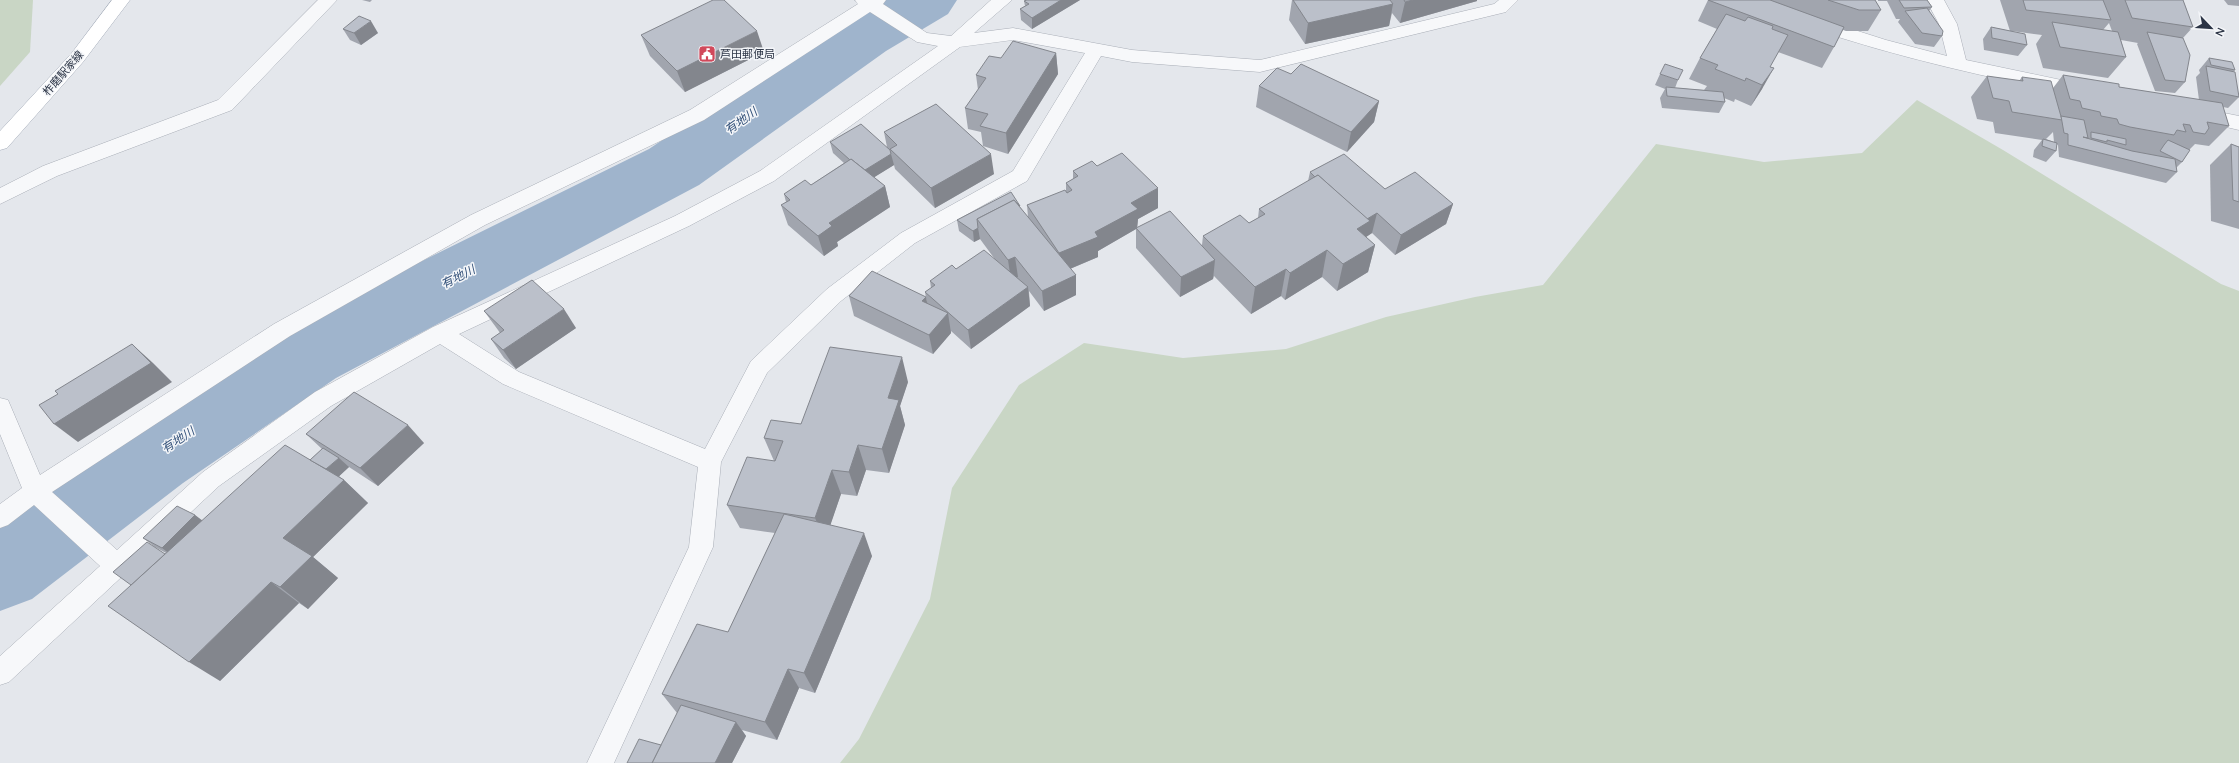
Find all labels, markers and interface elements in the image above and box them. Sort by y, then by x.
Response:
north arrow [2191,8,2231,48]
text: N [2212,26,2228,39]
public building icon: 芦田郵便局 [697,44,717,64]
place label: 芦田郵便局 [720,47,775,61]
street label: 柞磨駅家線 [40,48,86,98]
water label: 有地川 [722,103,761,137]
water label: 有地川 [438,261,479,291]
water label: 有地川 [159,422,199,456]

